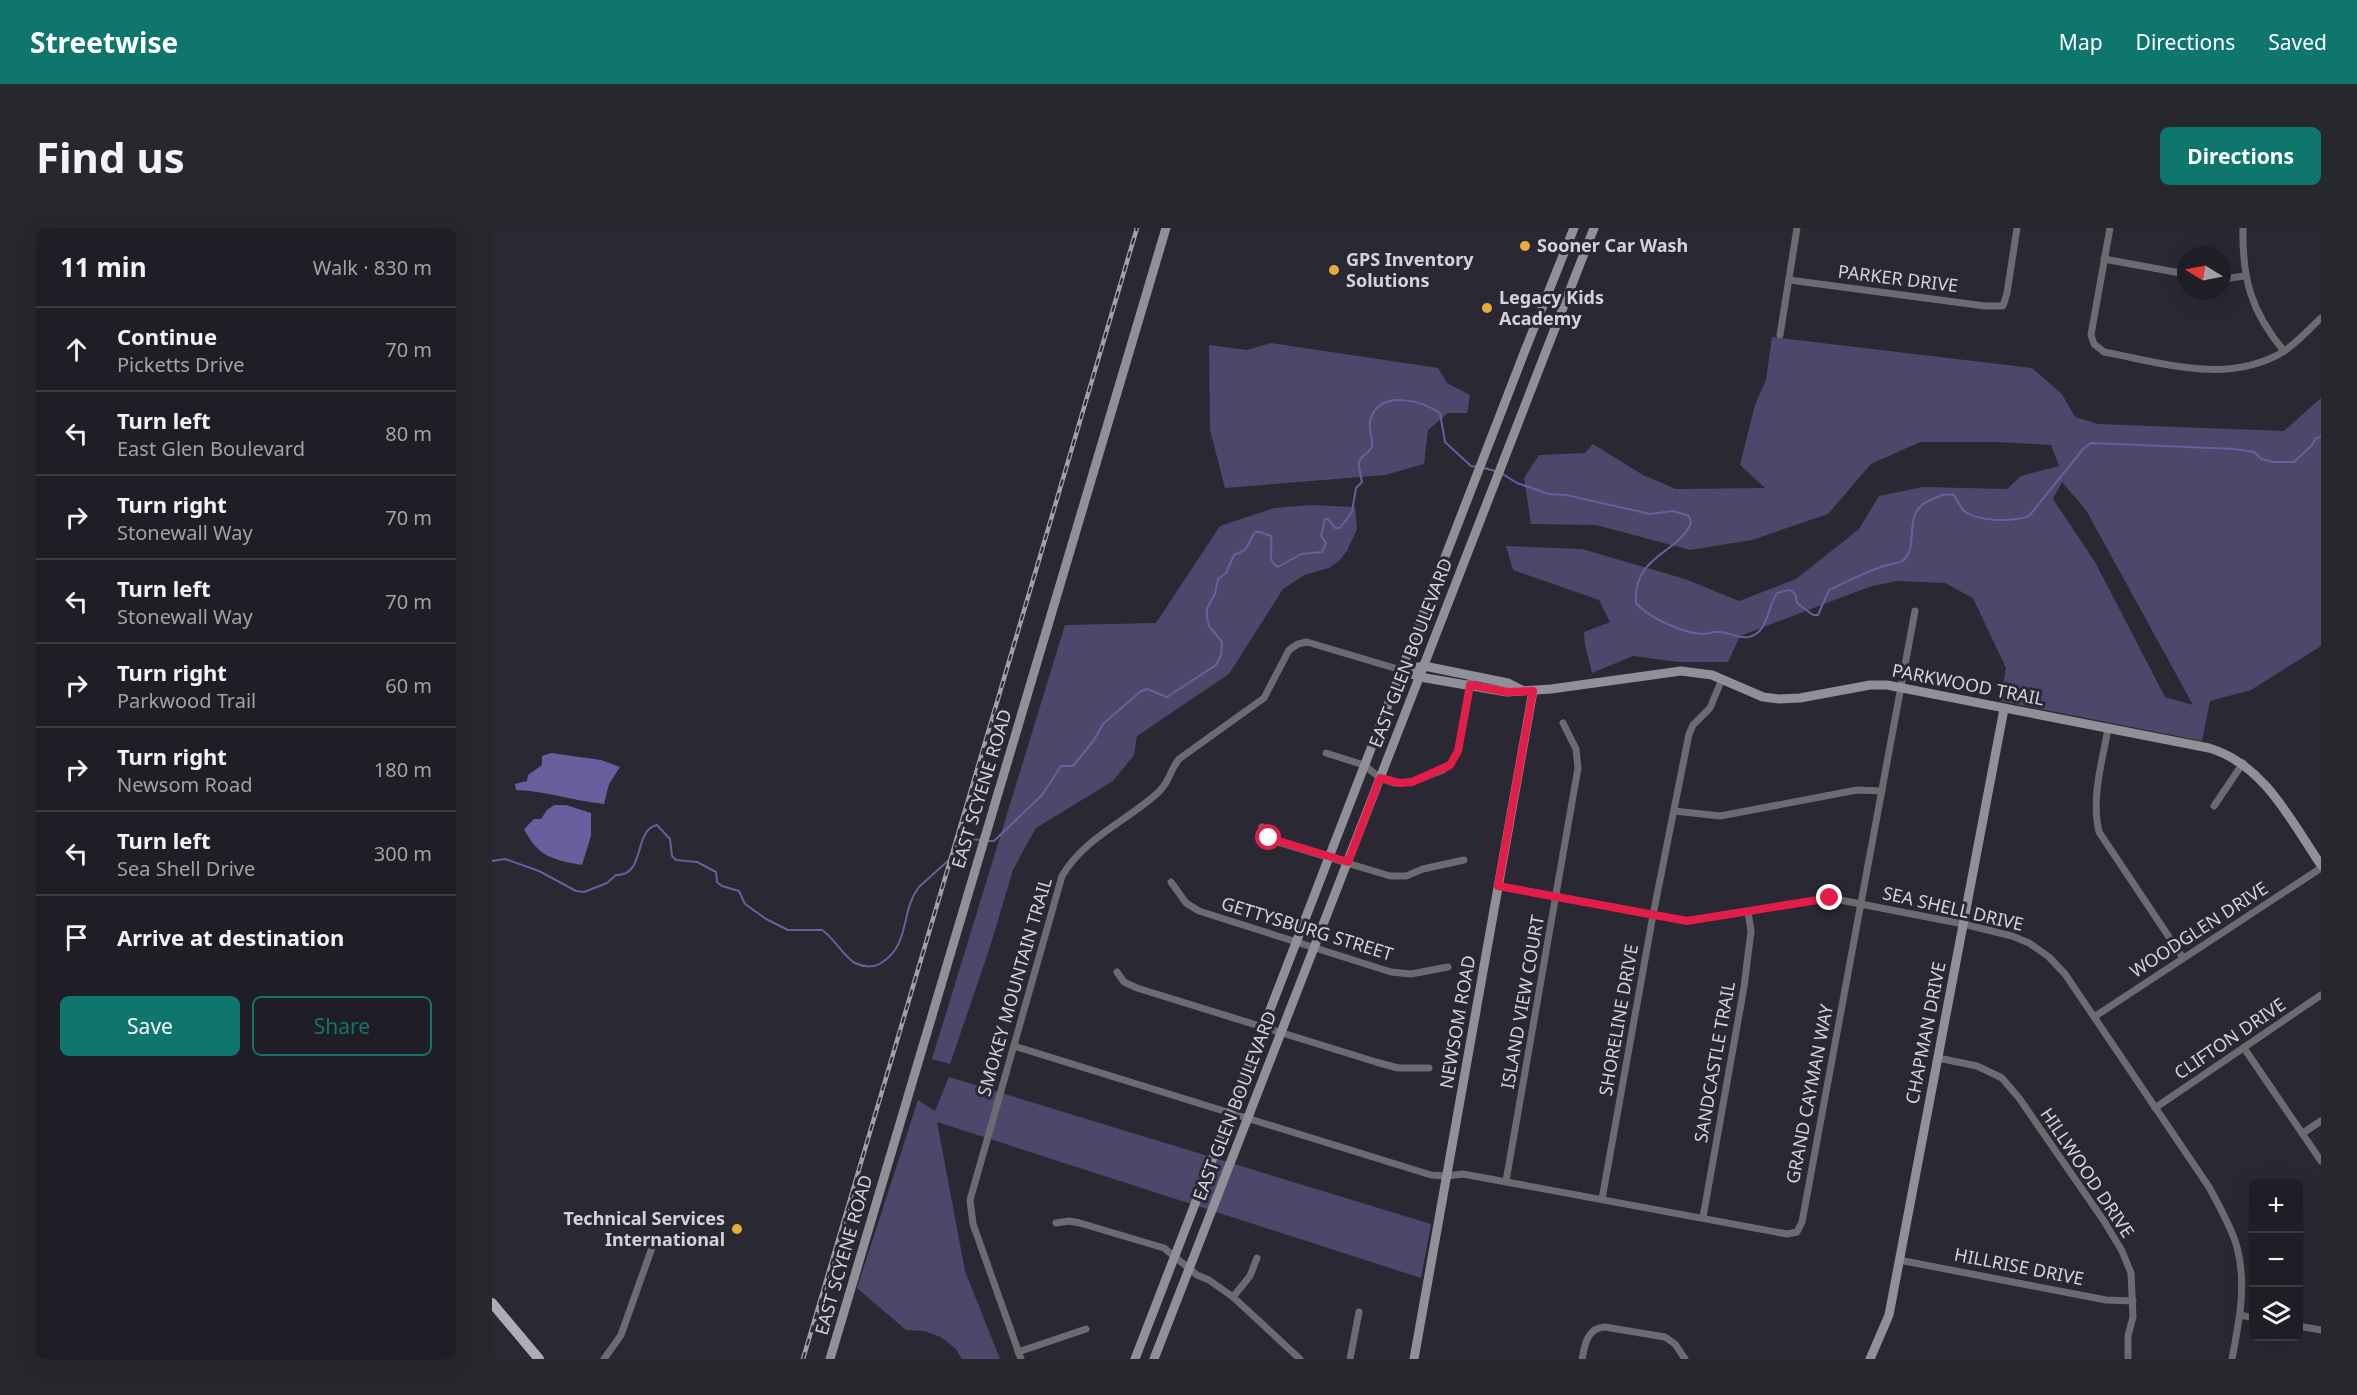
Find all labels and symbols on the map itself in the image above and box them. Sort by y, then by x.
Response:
place label: Sooner Car Wash [1537,233,1688,257]
marker: Sooner Car Wash [1518,239,1532,253]
north arrow [2177,246,2231,300]
place label: GPS Inventory Solutions [1346,247,1474,292]
street label: PARKER DRIVE [1837,259,1960,297]
marker: GPS Inventory Solutions [1327,263,1341,277]
place label: Legacy Kids Academy [1499,285,1604,330]
marker: Legacy Kids Academy [1480,301,1494,315]
street label: EAST GLEN BOULEVARD [1363,554,1457,751]
street label: PARKWOOD TRAIL [1890,657,2046,711]
street label: EAST SCYENE ROAD [945,706,1017,871]
route start [1255,824,1281,850]
street label: SMOKEY MOUNTAIN TRAIL [971,875,1057,1099]
street label: WOODGLEN DRIVE [2125,876,2272,983]
street label: SEA SHELL DRIVE [1880,880,2026,936]
route end [1816,884,1842,910]
street label: GETTYSBURG STREET [1218,890,1396,966]
street label: ISLAND VIEW COURT [1495,913,1549,1091]
street label: SHORELINE DRIVE [1593,942,1643,1098]
street label: NEWSOM ROAD [1433,953,1481,1090]
street label: CHAPMAN DRIVE [1899,960,1951,1106]
street label: SANDCASTLE TRAIL [1688,979,1740,1144]
street label: CLIFTON DRIVE [2169,992,2290,1084]
street label: GRAND CAYMAN WAY [1780,1001,1838,1185]
street label: EAST GLEN BOULEVARD [1187,1007,1281,1204]
street label: HILLWOOD DRIVE [2035,1103,2140,1242]
street label: EAST SCYENE ROAD [809,1172,877,1338]
place label: Technical Services International [564,1206,725,1251]
marker: Technical Services International [730,1222,744,1236]
street label: HILLRISE DRIVE [1952,1242,2086,1290]

